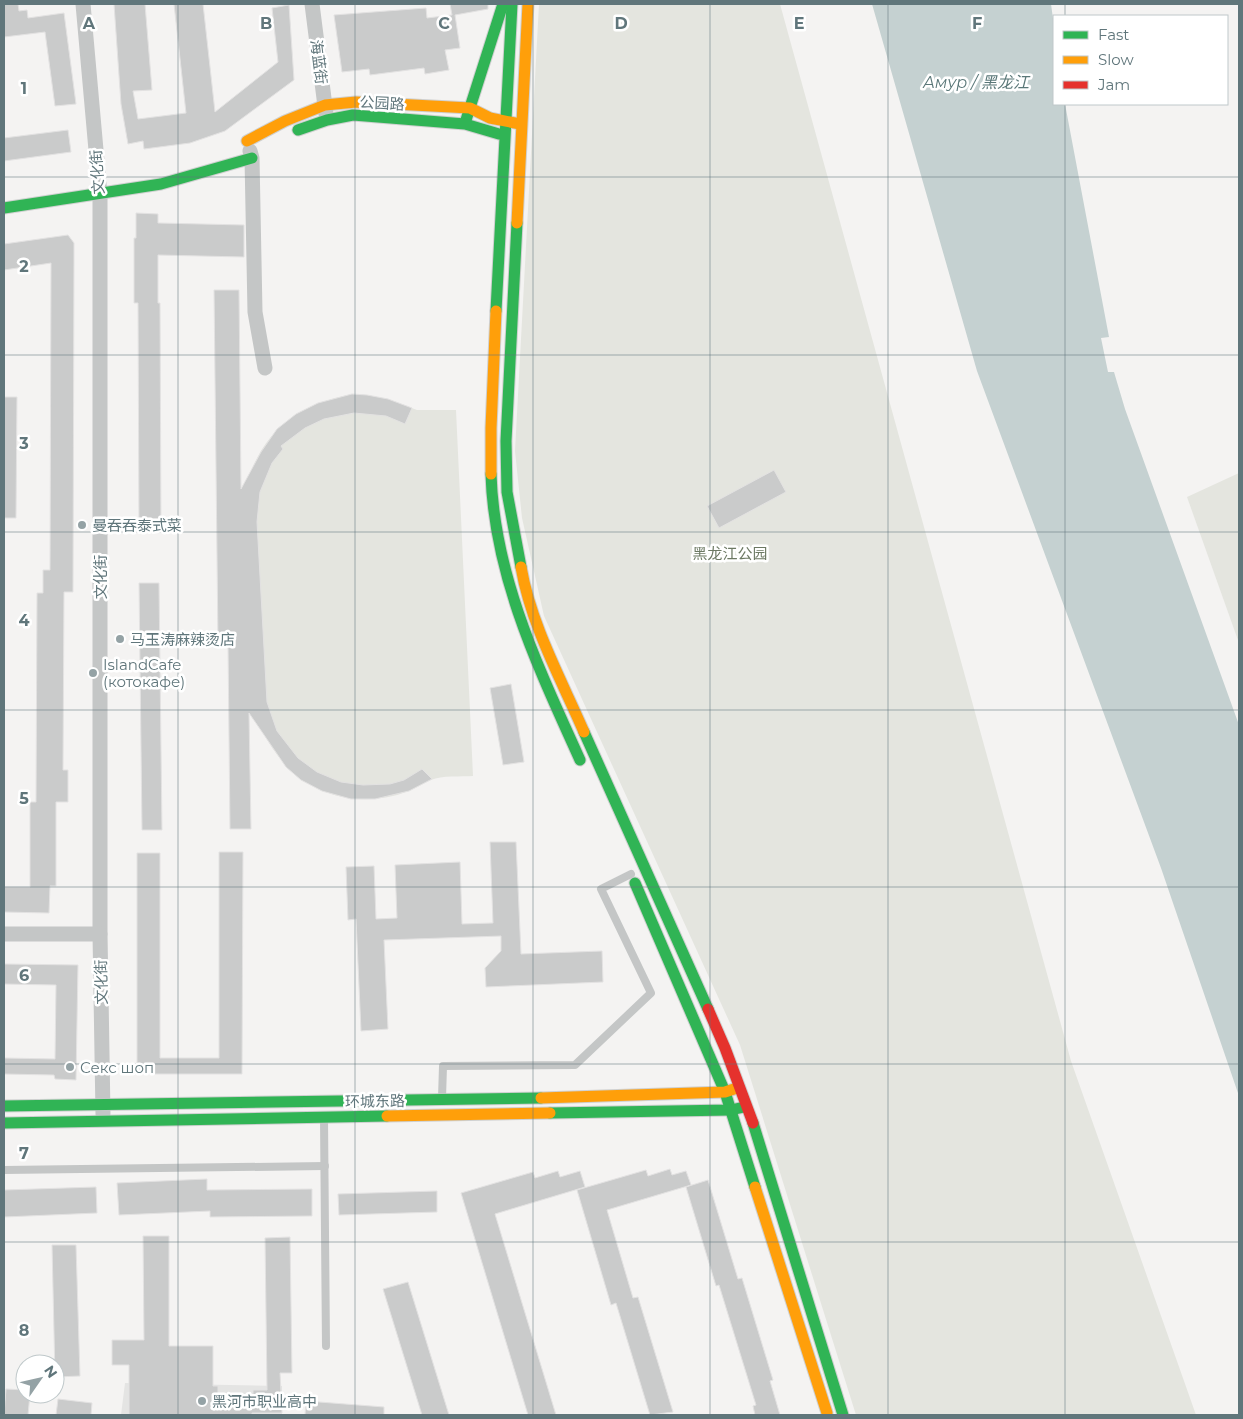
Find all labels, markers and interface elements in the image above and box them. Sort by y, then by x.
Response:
text: A [82,14,96,33]
text: B [260,14,272,33]
text: C [438,14,450,33]
text: D [614,14,628,33]
text: E [794,14,804,33]
text: F [972,14,982,33]
legend [1053,15,1228,105]
text: Fast [1098,25,1129,44]
street label: 海蓝街 [307,39,331,85]
text: Slow [1098,50,1134,69]
water label: Амур / 黑龙江 [922,73,1031,92]
text: Jam [1097,75,1130,94]
text: 1 [21,79,27,98]
street label: 公园路 [359,92,405,114]
street label: 文化街 [86,149,108,195]
text: 2 [19,257,29,276]
text: 3 [18,434,29,453]
place label: 曼吞吞泰式菜 [92,516,182,535]
marker: 曼吞吞泰式菜 [76,519,88,531]
park label: 黑龙江公园 [692,544,768,563]
street label: 文化街 [91,554,110,600]
text: 4 [18,611,30,630]
place label: 马玉涛麻辣烫店 [130,630,235,649]
marker: 马玉涛麻辣烫店 [114,633,126,645]
place label: IslandCafe (котокафе) [103,655,185,691]
marker: IslandCafe (котокафе) [87,667,99,679]
text: 5 [19,789,29,808]
street label: 文化街 [91,959,111,1005]
text: 6 [19,966,29,985]
place label: Секс шоп [80,1058,154,1077]
marker: Секс шоп [64,1061,76,1073]
street label: 环城东路 [345,1091,405,1111]
text: 7 [19,1144,29,1163]
text: 8 [19,1321,29,1340]
north arrow [15,1354,65,1404]
text: N [40,1362,61,1381]
place label: 黑河市职业高中 [212,1392,317,1411]
marker: 黑河市职业高中 [196,1395,208,1407]

